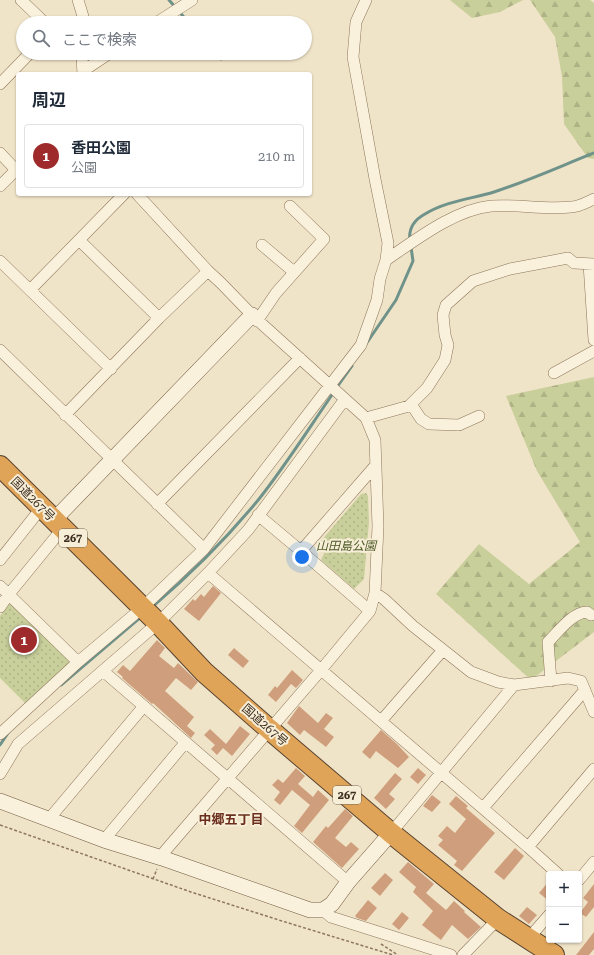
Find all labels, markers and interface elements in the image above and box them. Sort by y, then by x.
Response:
search box [16,16,312,60]
icon: search [30,27,52,49]
text: ここで検索 [62,31,137,49]
text: 周辺 [32,90,66,110]
text: 香田公園 [71,139,131,157]
text: 1 [42,149,50,164]
text: 210 m [258,149,295,164]
text: 公園 [71,160,97,175]
street label: 国道267号 [8,474,58,524]
road number: 267 [59,529,87,547]
park label: 山田島公園 [316,539,378,553]
your location [292,547,312,567]
pin: 1 [11,625,37,655]
street label: 国道267号 [239,701,291,749]
road number: 267 [333,786,361,804]
district label: 中郷五丁目 [198,812,264,827]
map controls [546,871,582,943]
button: + [546,871,582,907]
button: − [546,907,582,943]

